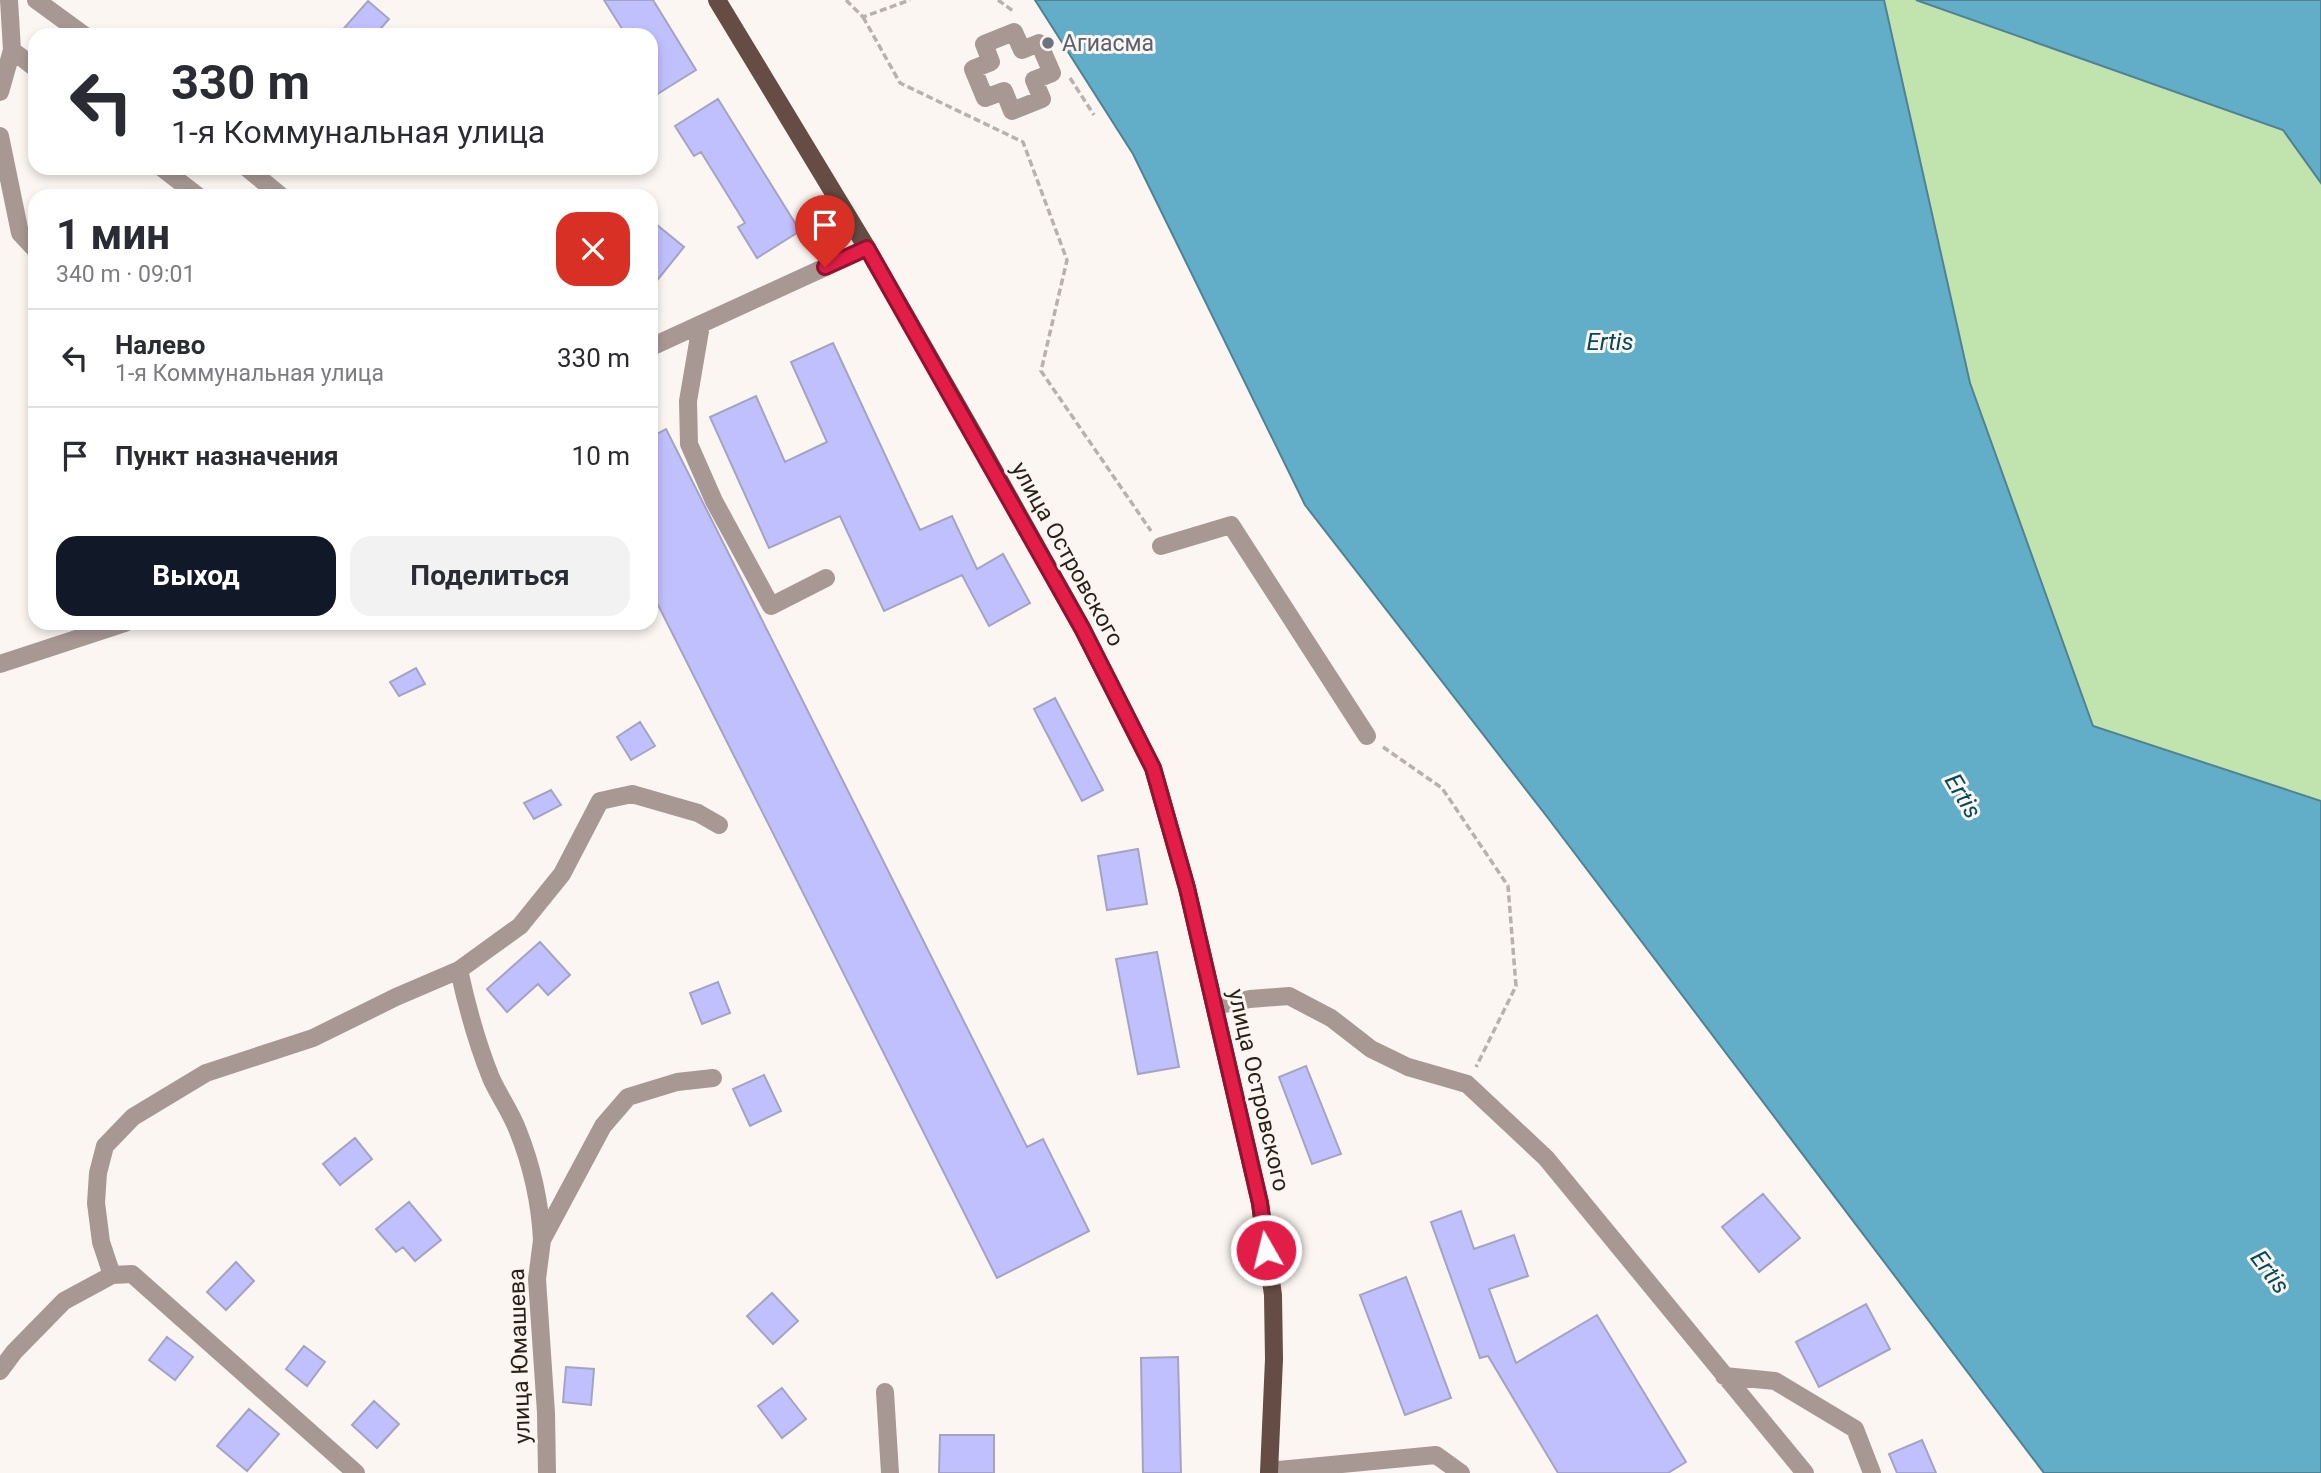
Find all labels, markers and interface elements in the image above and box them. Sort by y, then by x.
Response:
place label: Агиасма [1062,30,1154,57]
marker: Агиасма [1040,35,1056,51]
text: 330 m [171,54,310,111]
icon: left [56,56,147,147]
text: 1-я Коммунальная улица [171,113,545,151]
pin [795,195,855,267]
icon: arrive [806,206,844,244]
text: 1 мин [56,210,170,259]
button: close [556,212,630,286]
text: 340 m · 09:01 [56,261,195,288]
water label: Ertis [1587,328,1634,356]
text: Налево [115,330,205,360]
icon: left [56,339,94,377]
text: 330 m [557,343,630,373]
text: 1-я Коммунальная улица [115,360,384,387]
icon: arrive [56,437,94,475]
text: Пункт назначения [115,441,339,471]
text: 10 m [572,441,630,471]
street label: улица Островского [1006,457,1130,651]
button: Выход [56,536,336,616]
button: Поделиться [350,536,630,616]
water label: Ertis [1939,769,1987,823]
street label: улица Островского [1222,986,1295,1194]
position arrow [1229,1213,1303,1287]
water label: Ertis [2245,1245,2295,1299]
street label: улица Юмашева [503,1268,536,1444]

